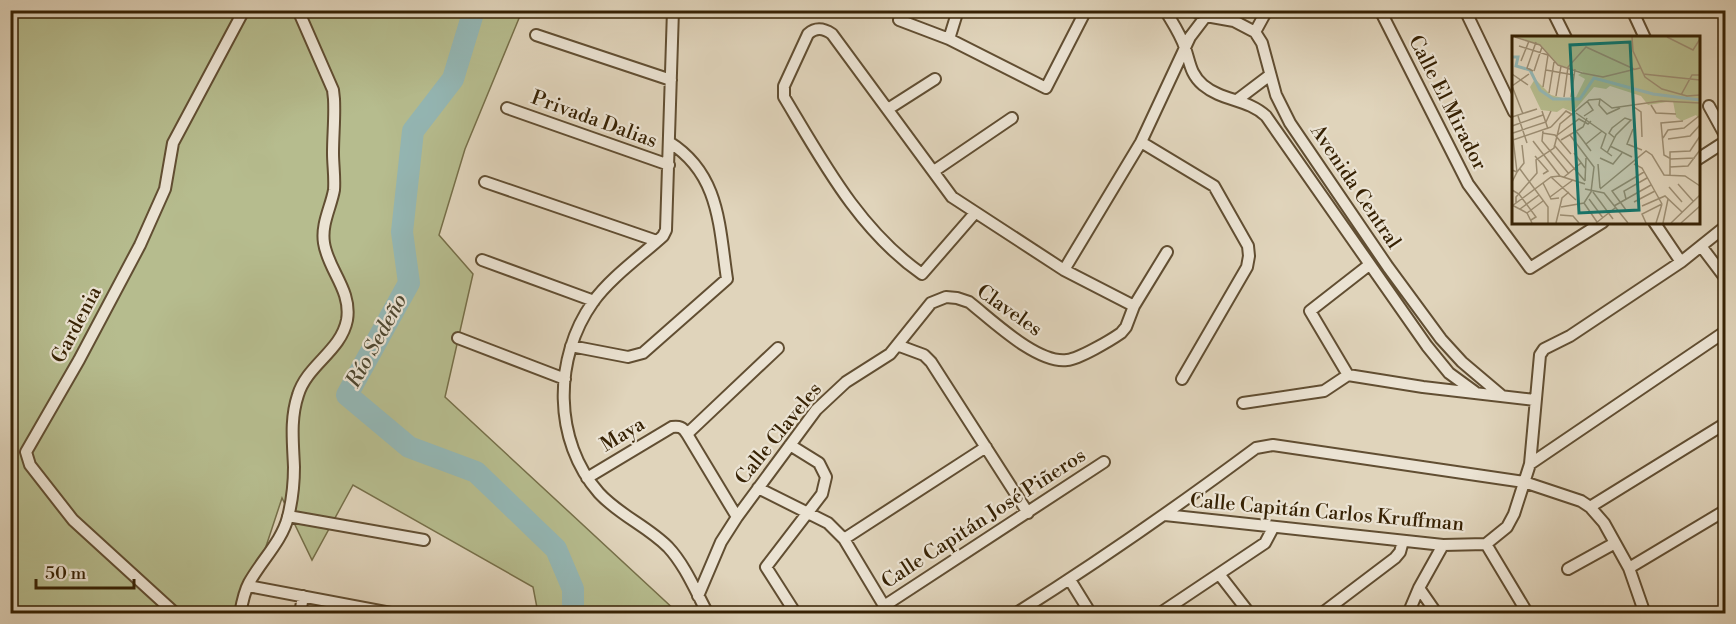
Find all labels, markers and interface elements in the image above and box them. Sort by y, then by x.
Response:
street label: Calle El Mirador [1402,31,1492,175]
inset map [1512,36,1700,224]
street label: Privada Dalias [528,86,660,154]
street label: Avenida Central [1304,119,1406,254]
street label: Claveles [971,279,1047,343]
street label: Gardenia [46,282,108,368]
water label: Río Sedeño [340,290,413,393]
street label: Calle Claveles [730,378,828,490]
street label: Maya [596,412,651,458]
street label: Calle Capitán José Piñeros [877,444,1091,594]
street label: Calle Capitán Carlos Kruffman [1189,489,1465,537]
scale bar [36,552,134,590]
text: 50 m [45,562,87,585]

